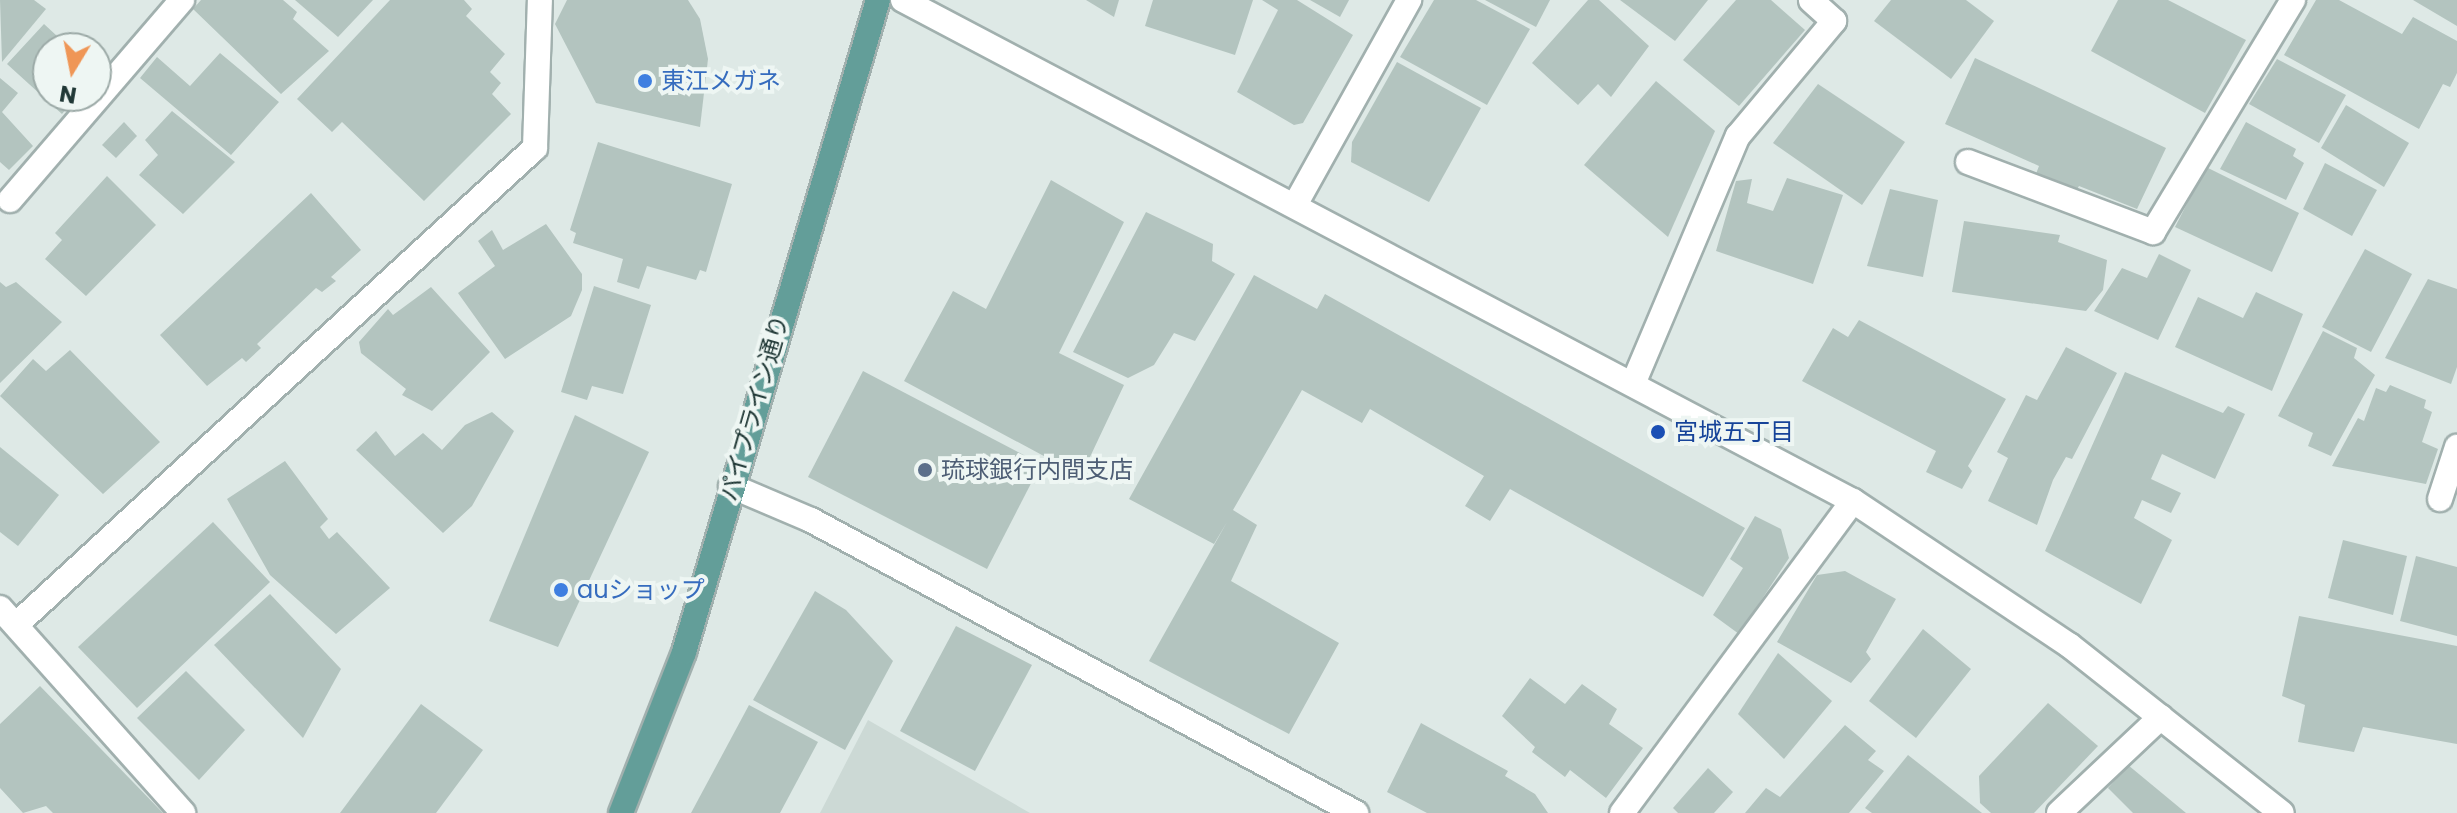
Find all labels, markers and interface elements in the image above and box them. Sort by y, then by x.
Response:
north arrow [32,32,112,112]
place label: 東江メガネ [661,67,781,95]
marker: 東江メガネ [636,72,654,90]
text: N [57,77,79,111]
street label: パイプライン通り [714,312,794,504]
place label: 宮城五丁目 [1674,418,1794,446]
marker: 宮城五丁目 [1649,423,1667,441]
place label: 琉球銀行内間支店 [941,456,1133,484]
marker: 琉球銀行内間支店 [916,461,934,479]
place label: auショップ [577,576,705,604]
marker: auショップ [552,581,570,599]

